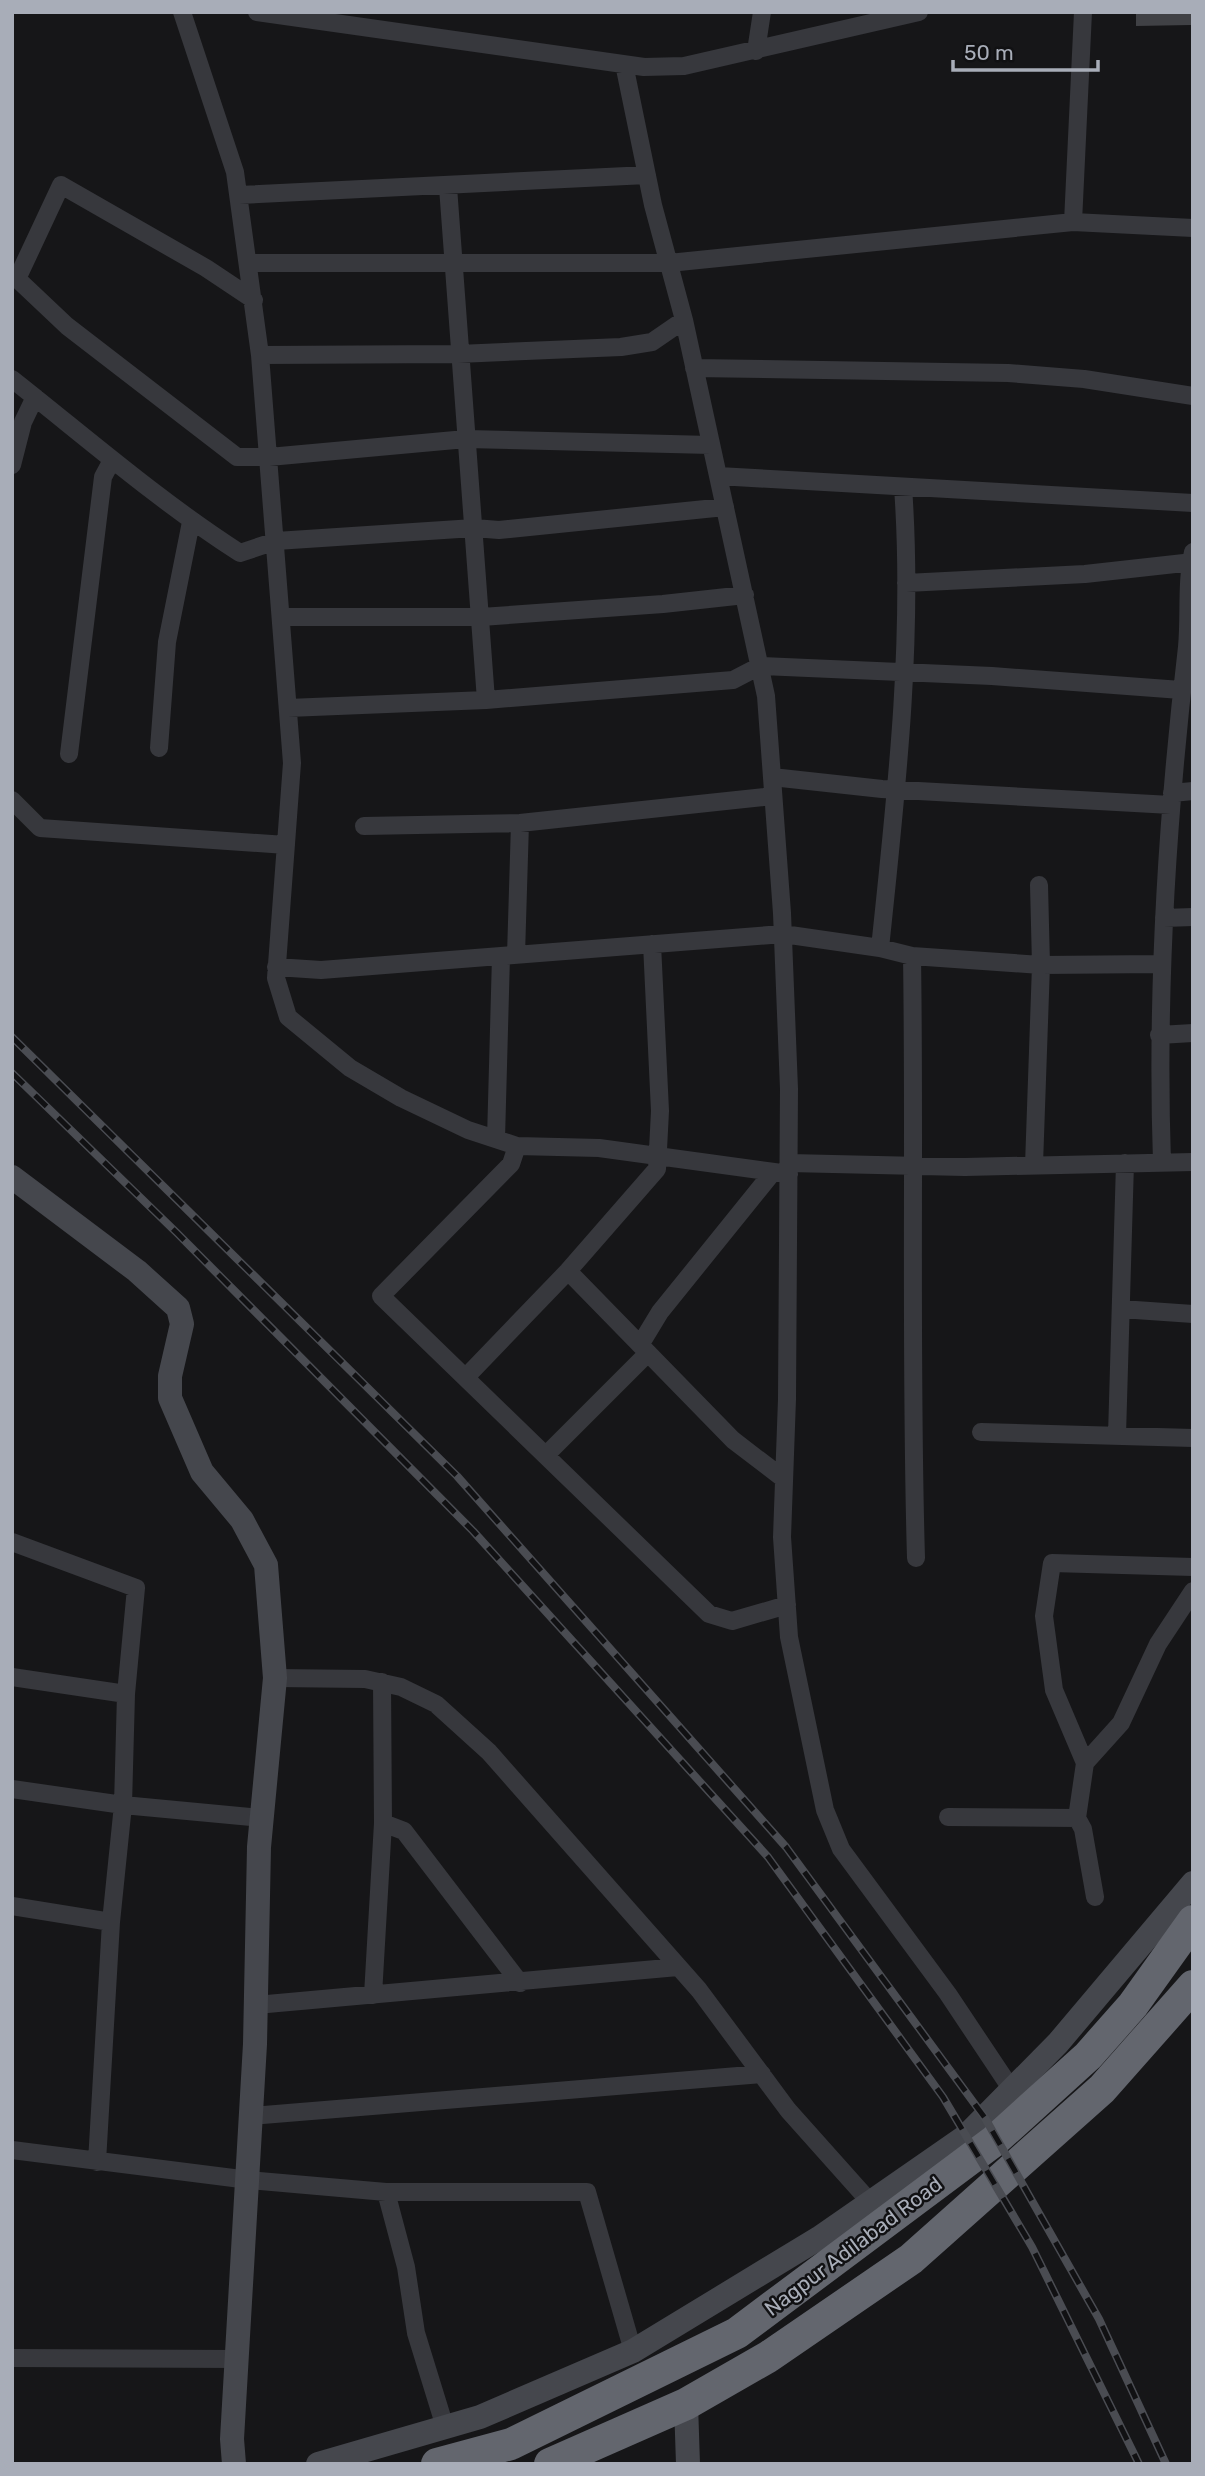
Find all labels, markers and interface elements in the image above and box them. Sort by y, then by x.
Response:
scale bar [953,28,1098,72]
text: 50 m [964,40,1014,65]
street label: Nagpur Adilabad Road [759,2171,947,2321]

